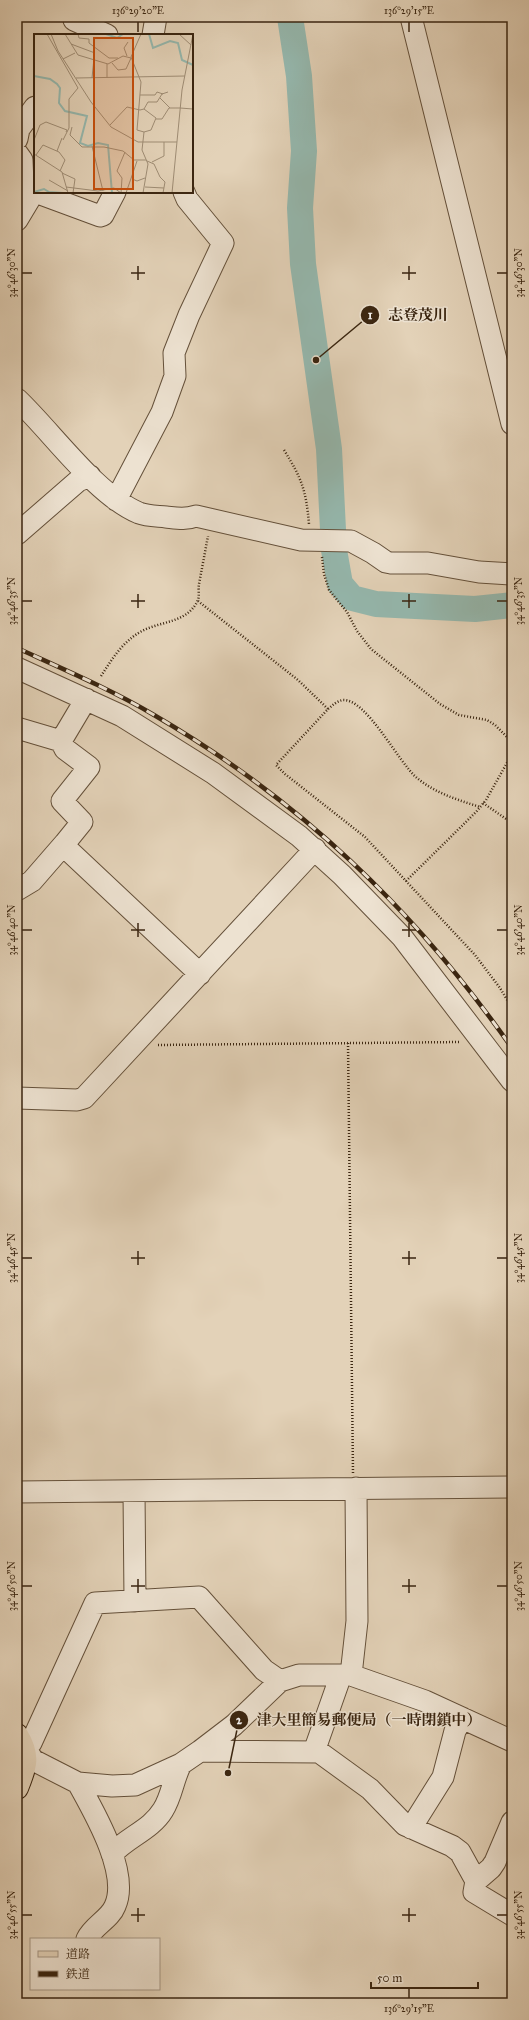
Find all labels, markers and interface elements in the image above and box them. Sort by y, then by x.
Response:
text: 136°29'20"E [112,5,164,17]
text: 136°29'15"E [384,5,434,17]
inset map [34,34,193,193]
text: 34°46'30"N [6,248,18,298]
text: 34°46'30"N [513,248,525,298]
callout: 志登茂川 [360,301,456,328]
text: 志登茂川 [388,306,448,324]
text: 1 [368,308,373,322]
text: 34°46'35"N [6,576,18,625]
text: 34°46'35"N [513,576,525,625]
text: 34°46'40"N [6,904,18,955]
text: 34°46'40"N [513,904,525,955]
text: 34°46'45"N [6,1233,18,1283]
text: 34°46'45"N [513,1233,525,1283]
text: 34°46'50"N [6,1560,18,1611]
text: 34°46'50"N [513,1560,525,1611]
callout: 津大里簡易郵便局（一時閉鎖中） [229,1707,490,1734]
text: 津大里簡易郵便局（一時閉鎖中） [256,1711,482,1729]
text: 2 [236,1713,243,1727]
text: 34°46'55"N [6,1890,18,1939]
text: 34°46'55"N [513,1890,525,1939]
legend [30,1938,160,1990]
text: 道路 [66,1947,90,1961]
scale bar [371,1964,478,1990]
text: 鉄道 [65,1967,90,1981]
text: 50 m [377,1971,402,1985]
text: 136°29'15"E [384,2003,434,2015]

